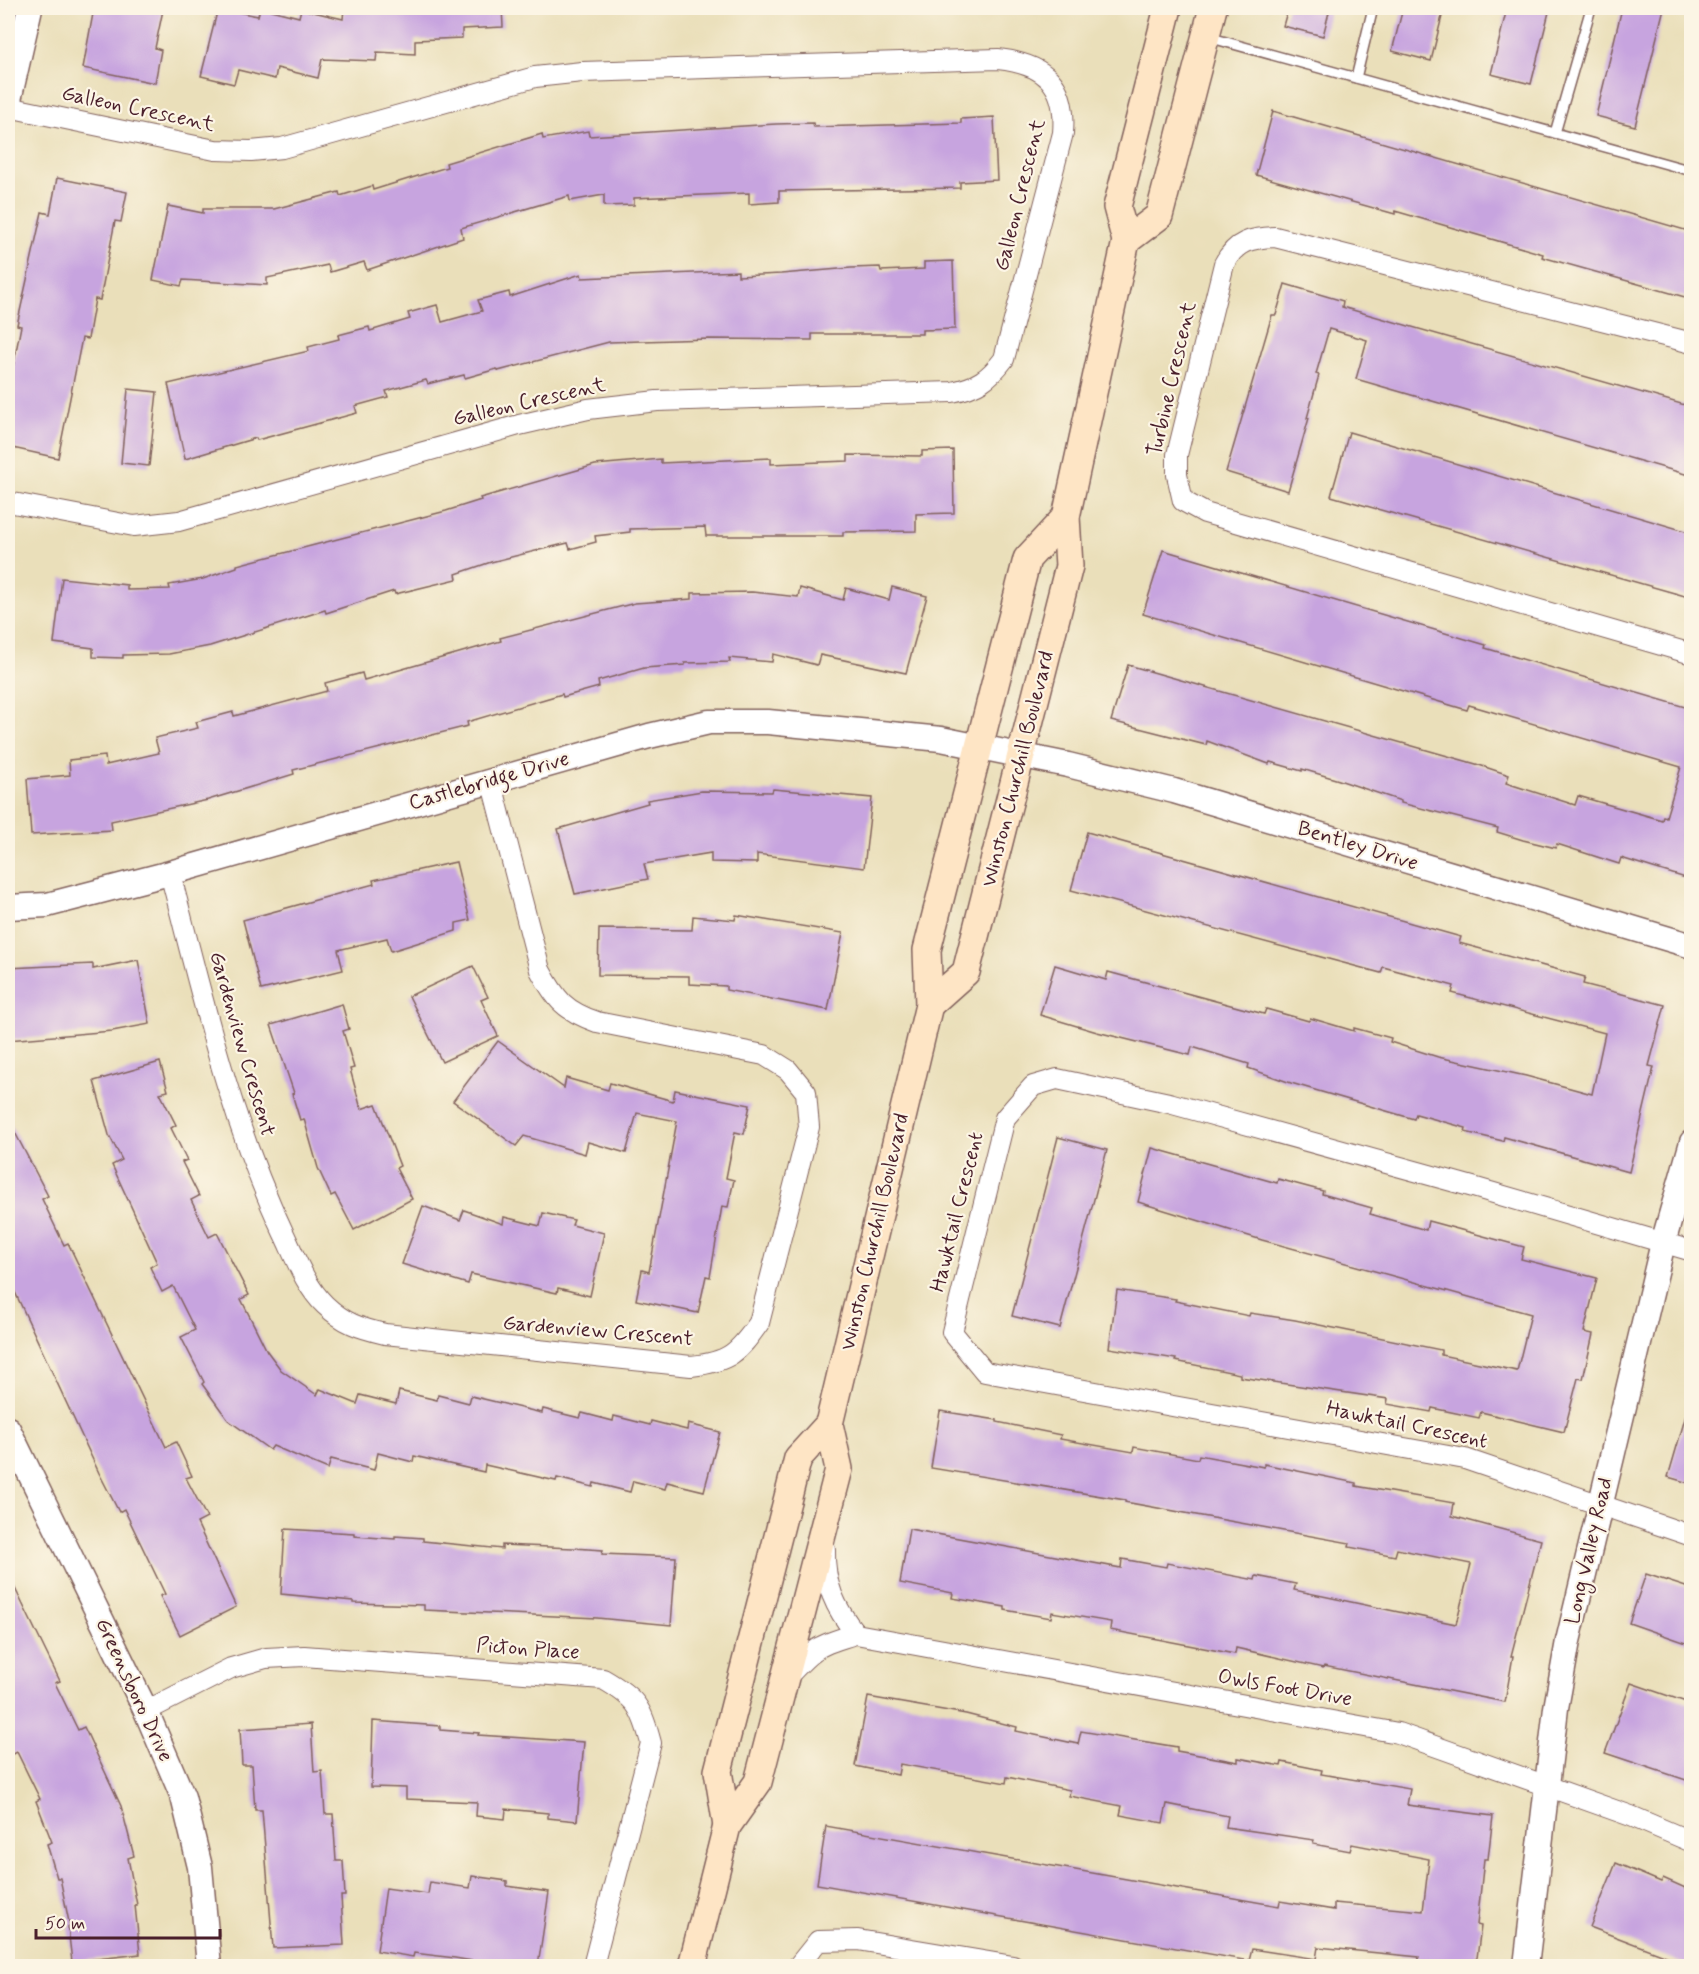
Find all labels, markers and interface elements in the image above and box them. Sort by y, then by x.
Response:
street label: Galleon Crescent [59,79,218,139]
street label: Galleon Crescent [988,115,1053,274]
street label: Turbine Crescent [1141,298,1204,459]
street label: Galleon Crescent [450,371,609,433]
street label: Winston Churchill Boulevard [975,648,1061,890]
street label: Castlebridge Drive [405,745,573,819]
street label: Bentley Drive [1294,814,1422,878]
street label: Gardenview Crescent [202,948,282,1140]
street label: Winston Churchill Boulevard [834,1111,916,1353]
street label: Hawktail Crescent [924,1129,990,1295]
street label: Gardenview Crescent [502,1309,695,1353]
street label: Hawktail Crescent [1324,1394,1490,1456]
street label: Long Valley Road [1559,1475,1620,1627]
street label: Greensboro Drive [88,1613,180,1767]
street label: Picton Place [475,1631,581,1667]
street label: Owls Foot Drive [1216,1662,1354,1714]
scale bar [36,1902,220,1940]
text: 50 m [45,1912,85,1936]

